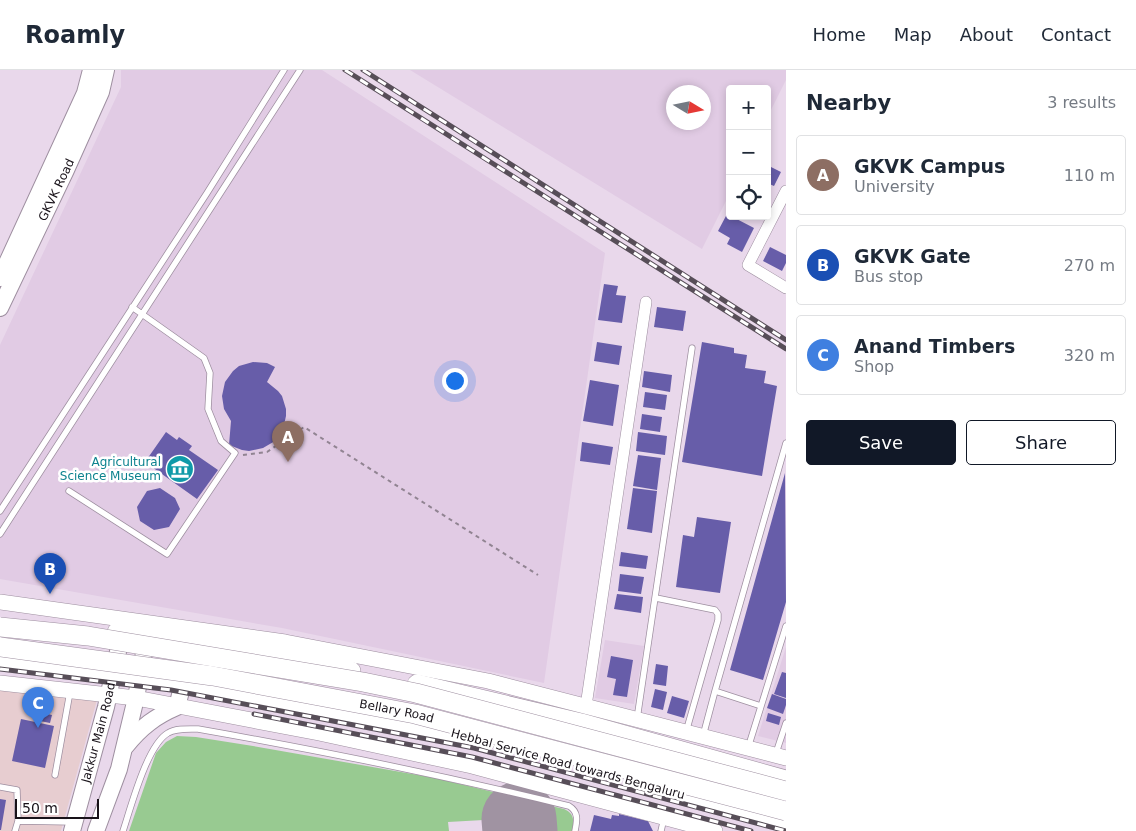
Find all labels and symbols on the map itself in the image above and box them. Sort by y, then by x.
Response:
north arrow [666,85,711,130]
street label: GKVK Road [36,157,77,223]
your location [442,368,468,394]
pin: A [272,421,304,462]
museum icon: Agricultural Science Museum [165,454,195,484]
place label: Agricultural Science Museum [60,455,161,483]
pin: B [34,553,66,594]
street label: Jakkur Main Road [78,681,118,785]
pin: C [22,687,54,728]
street label: Bellary Road [358,697,435,726]
street label: Hebbal Service Road towards Bengaluru [450,726,686,802]
scale bar [15,796,99,819]

